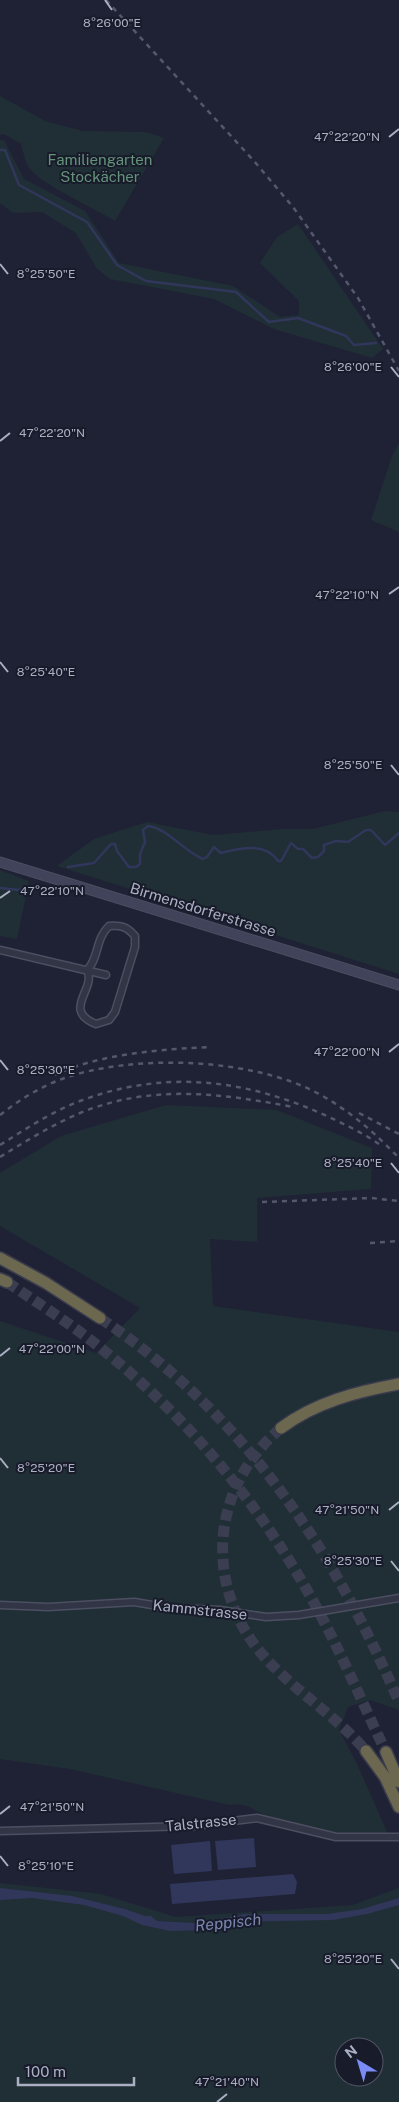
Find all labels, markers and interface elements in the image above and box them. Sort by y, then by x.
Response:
text: 8°26'00"E [83,16,141,30]
text: 47°22'20"N [314,130,380,144]
park label: Familiengarten Stockächer [47,151,153,185]
text: 8°25'50"E [17,267,75,281]
text: 8°26'00"E [324,360,382,374]
text: 47°22'20"N [19,426,85,440]
text: 47°22'10"N [315,588,379,602]
text: 8°25'40"E [17,665,75,679]
text: 8°25'50"E [324,758,382,772]
street label: Birmensdorferstrasse [128,879,278,940]
text: 47°22'10"N [20,884,84,898]
text: 47°22'00"N [314,1045,380,1059]
text: 8°25'30"E [17,1063,75,1077]
text: 8°25'40"E [324,1156,382,1170]
text: 47°22'00"N [19,1342,85,1356]
text: 8°25'20"E [17,1461,75,1475]
text: 47°21'50"N [315,1503,379,1517]
text: 8°25'30"E [324,1554,382,1568]
street label: Kammstrasse [152,1596,248,1623]
text: 47°21'50"N [20,1800,84,1814]
street label: Talstrasse [165,1810,237,1835]
text: 8°25'10"E [18,1859,74,1873]
water label: Reppisch [194,1910,262,1935]
text: 8°25'20"E [324,1952,382,1966]
north arrow [334,2037,384,2087]
text: N [342,2042,360,2061]
scale bar [18,2054,134,2086]
text: 100 m [25,2063,66,2080]
text: 47°21'40"N [195,2075,259,2089]

